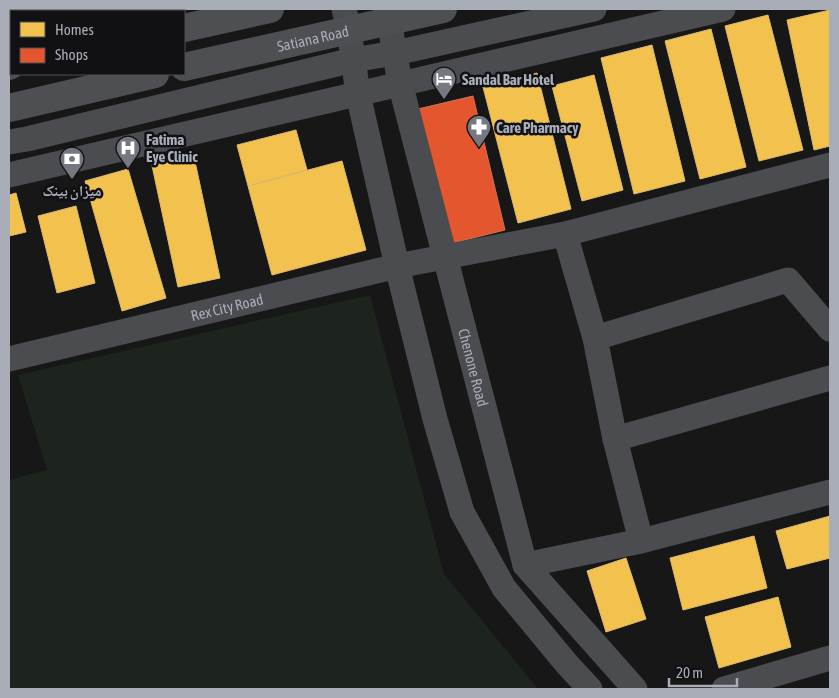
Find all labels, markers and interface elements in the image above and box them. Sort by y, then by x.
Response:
legend [10,10,185,75]
text: Homes [55,21,94,38]
street label: Satiana Road [275,22,350,54]
text: Shops [55,46,88,63]
hotel icon: Sandal Bar Hotel [431,66,457,100]
place label: Sandal Bar Hotel [462,71,555,88]
pharmacy icon: Care Pharmacy [466,114,492,148]
place label: Care Pharmacy [496,119,579,136]
place label: Fatima Eye Clinic [146,131,198,165]
hospital icon: Fatima Eye Clinic [115,135,141,169]
bank icon: میزان بینک [59,146,85,180]
place label: میزان بینک [42,182,102,200]
street label: Rex City Road [189,290,265,324]
street label: Chenone Road [455,327,492,408]
scale bar [669,656,736,688]
text: 20 m [676,664,703,681]

